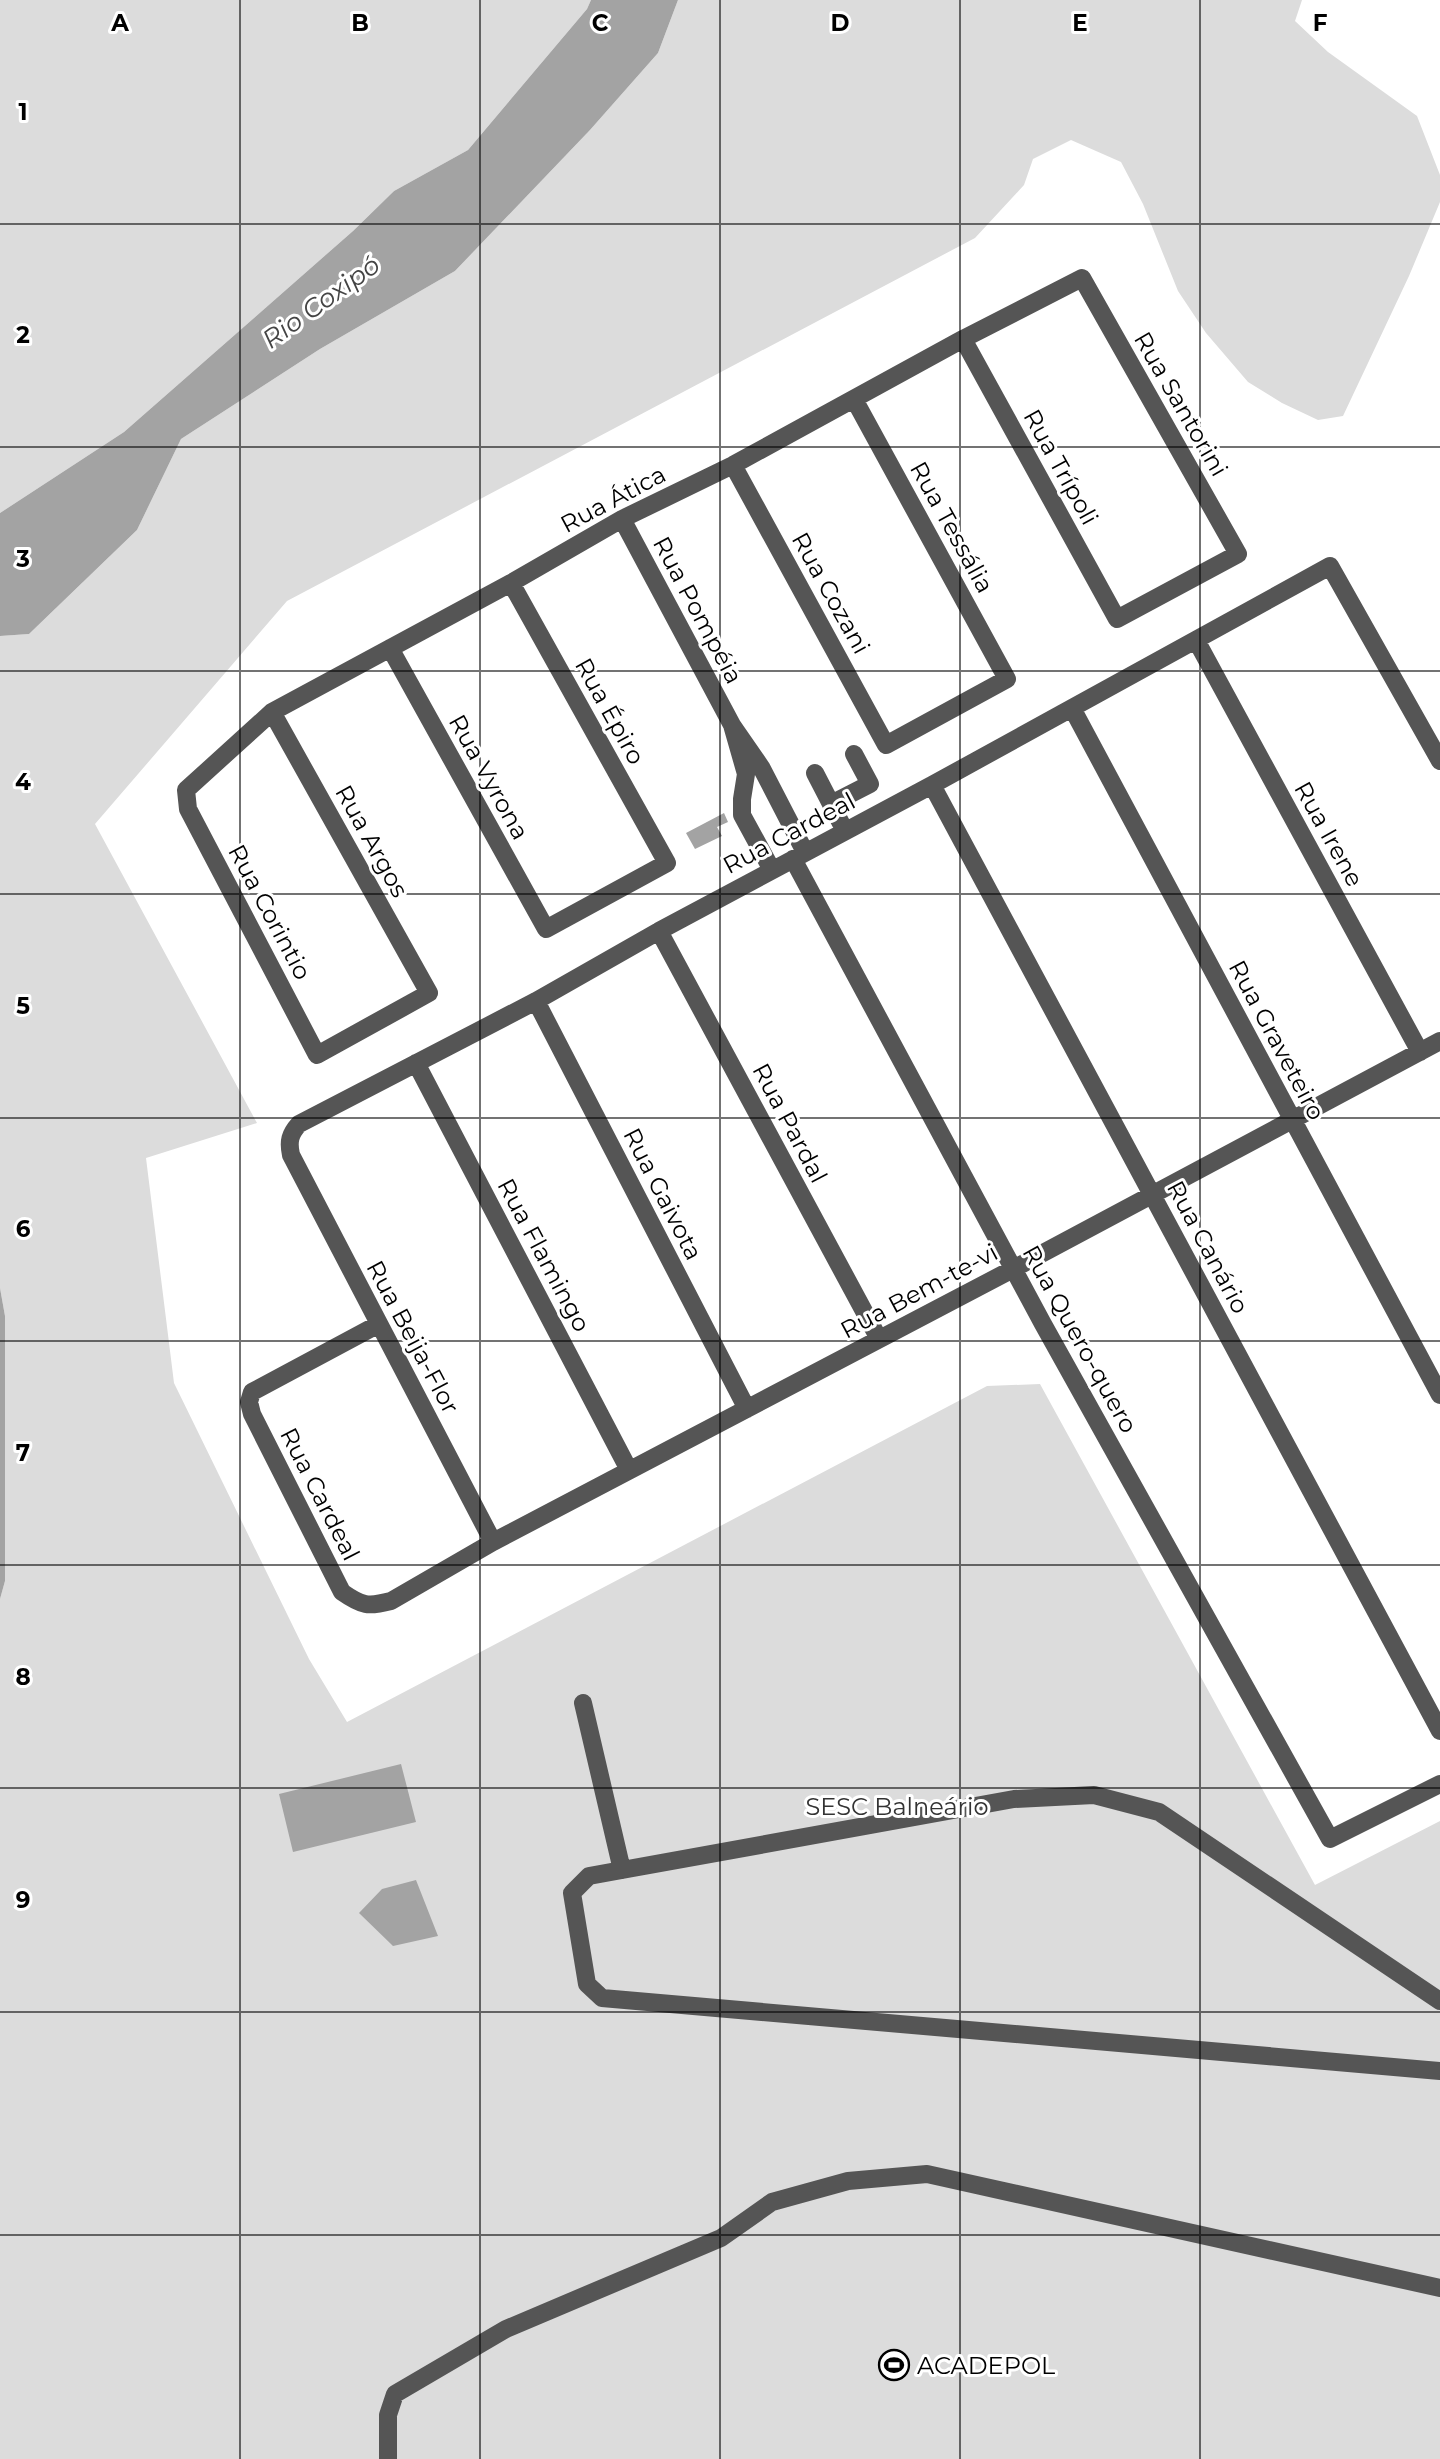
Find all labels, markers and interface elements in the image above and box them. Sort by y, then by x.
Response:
text: A [110,9,129,37]
text: B [351,9,369,37]
text: C [592,9,609,37]
text: D [831,9,850,37]
text: E [1072,9,1088,37]
text: F [1313,9,1328,37]
text: 1 [18,98,28,126]
water label: Rio Coxipó [256,249,386,355]
text: 2 [16,321,30,349]
street label: Rua Santorini [1128,327,1234,481]
street label: Rua Trípoli [1017,404,1105,530]
street label: Rua Tessália [904,456,1000,598]
street label: Rua Ática [555,459,671,539]
street label: Rua Cozani [786,527,876,659]
street label: Rua Pompéia [647,531,749,689]
text: 3 [15,545,30,573]
street label: Rua Épiro [569,653,651,769]
street label: Rua Vyrona [443,709,535,845]
text: 4 [15,768,31,796]
street label: Rua Irene [1288,776,1370,892]
street label: Rua Argos [329,780,415,902]
street label: Rua Cardeal [718,786,860,880]
street label: Rua Corintio [222,839,318,985]
street label: Rua Graveteiro [1223,955,1331,1125]
text: 5 [16,992,30,1020]
street label: Rua Pardal [746,1058,834,1188]
street label: Rua Gaivota [617,1123,709,1265]
street label: Rua Flamingo [491,1173,597,1337]
street label: Rua Canário [1161,1176,1255,1318]
text: 6 [16,1215,31,1243]
street label: Rua Bem-te-vi [835,1237,1003,1345]
street label: Rua Quero-quero [1016,1240,1144,1438]
street label: Rua Beija-Flor [360,1255,466,1419]
street label: Rua Cardeal [274,1423,366,1565]
text: 7 [16,1439,30,1467]
text: 8 [15,1663,31,1691]
park label: SESC Balneário [805,1792,989,1821]
text: 9 [16,1886,30,1914]
sports icon: ACADEPOL [877,2348,911,2382]
place label: ACADEPOL [917,2351,1055,2380]

